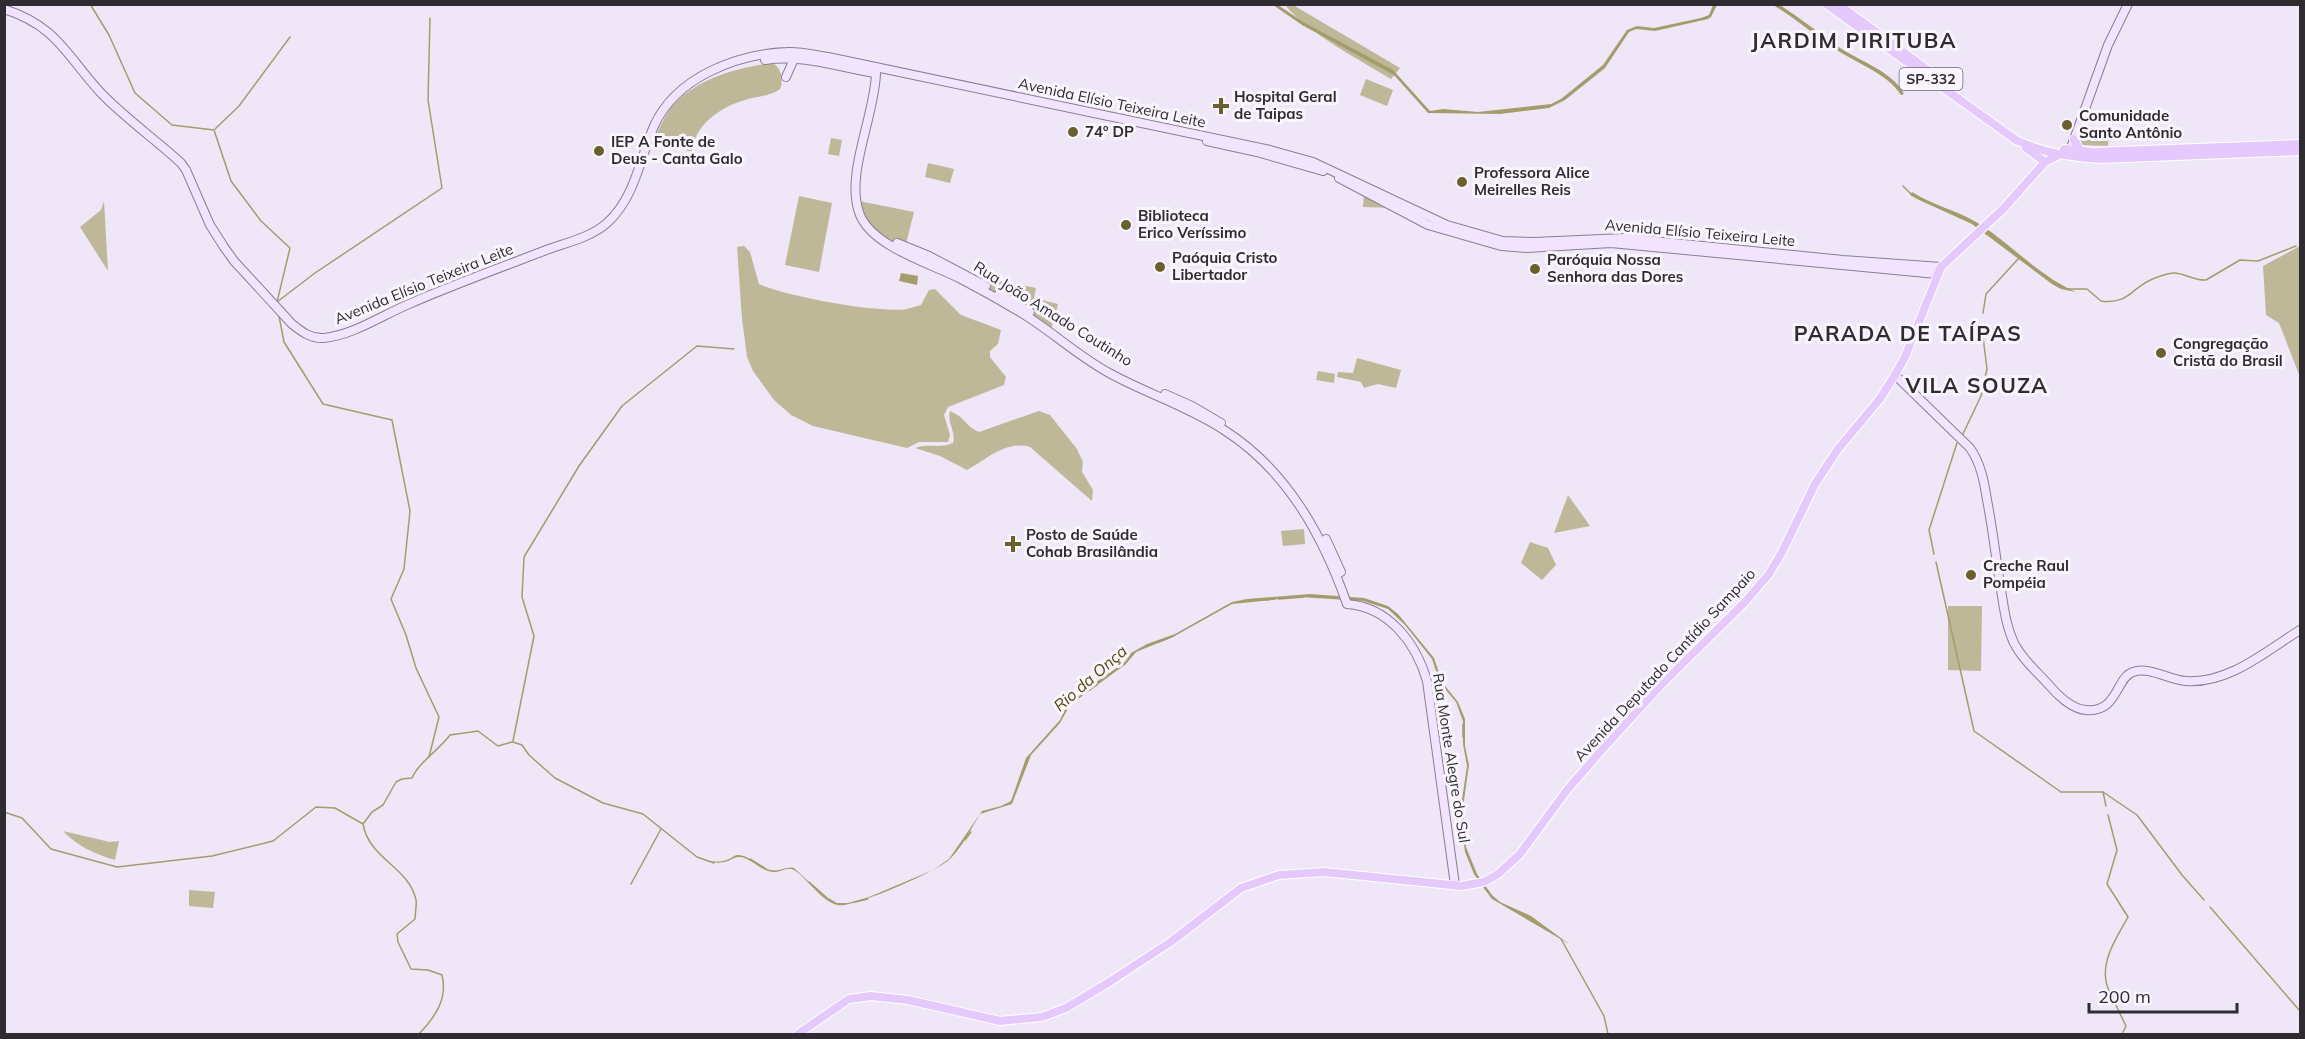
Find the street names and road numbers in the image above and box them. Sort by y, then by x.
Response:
road number: SP-332 [1900,68,1962,90]
street label: Avenida Elísio Teixeira Leite [1017,73,1208,132]
street label: Avenida Elísio Teixeira Leite [1604,215,1796,250]
street label: Avenida Elísio Teixeira Leite [332,239,516,328]
street label: Rua João Amado Coutinho [970,257,1136,370]
street label: Avenida Deputado Cantídio Sampaio [1570,564,1759,765]
street label: Rua Monte Alegre do Sul [1429,672,1474,844]

